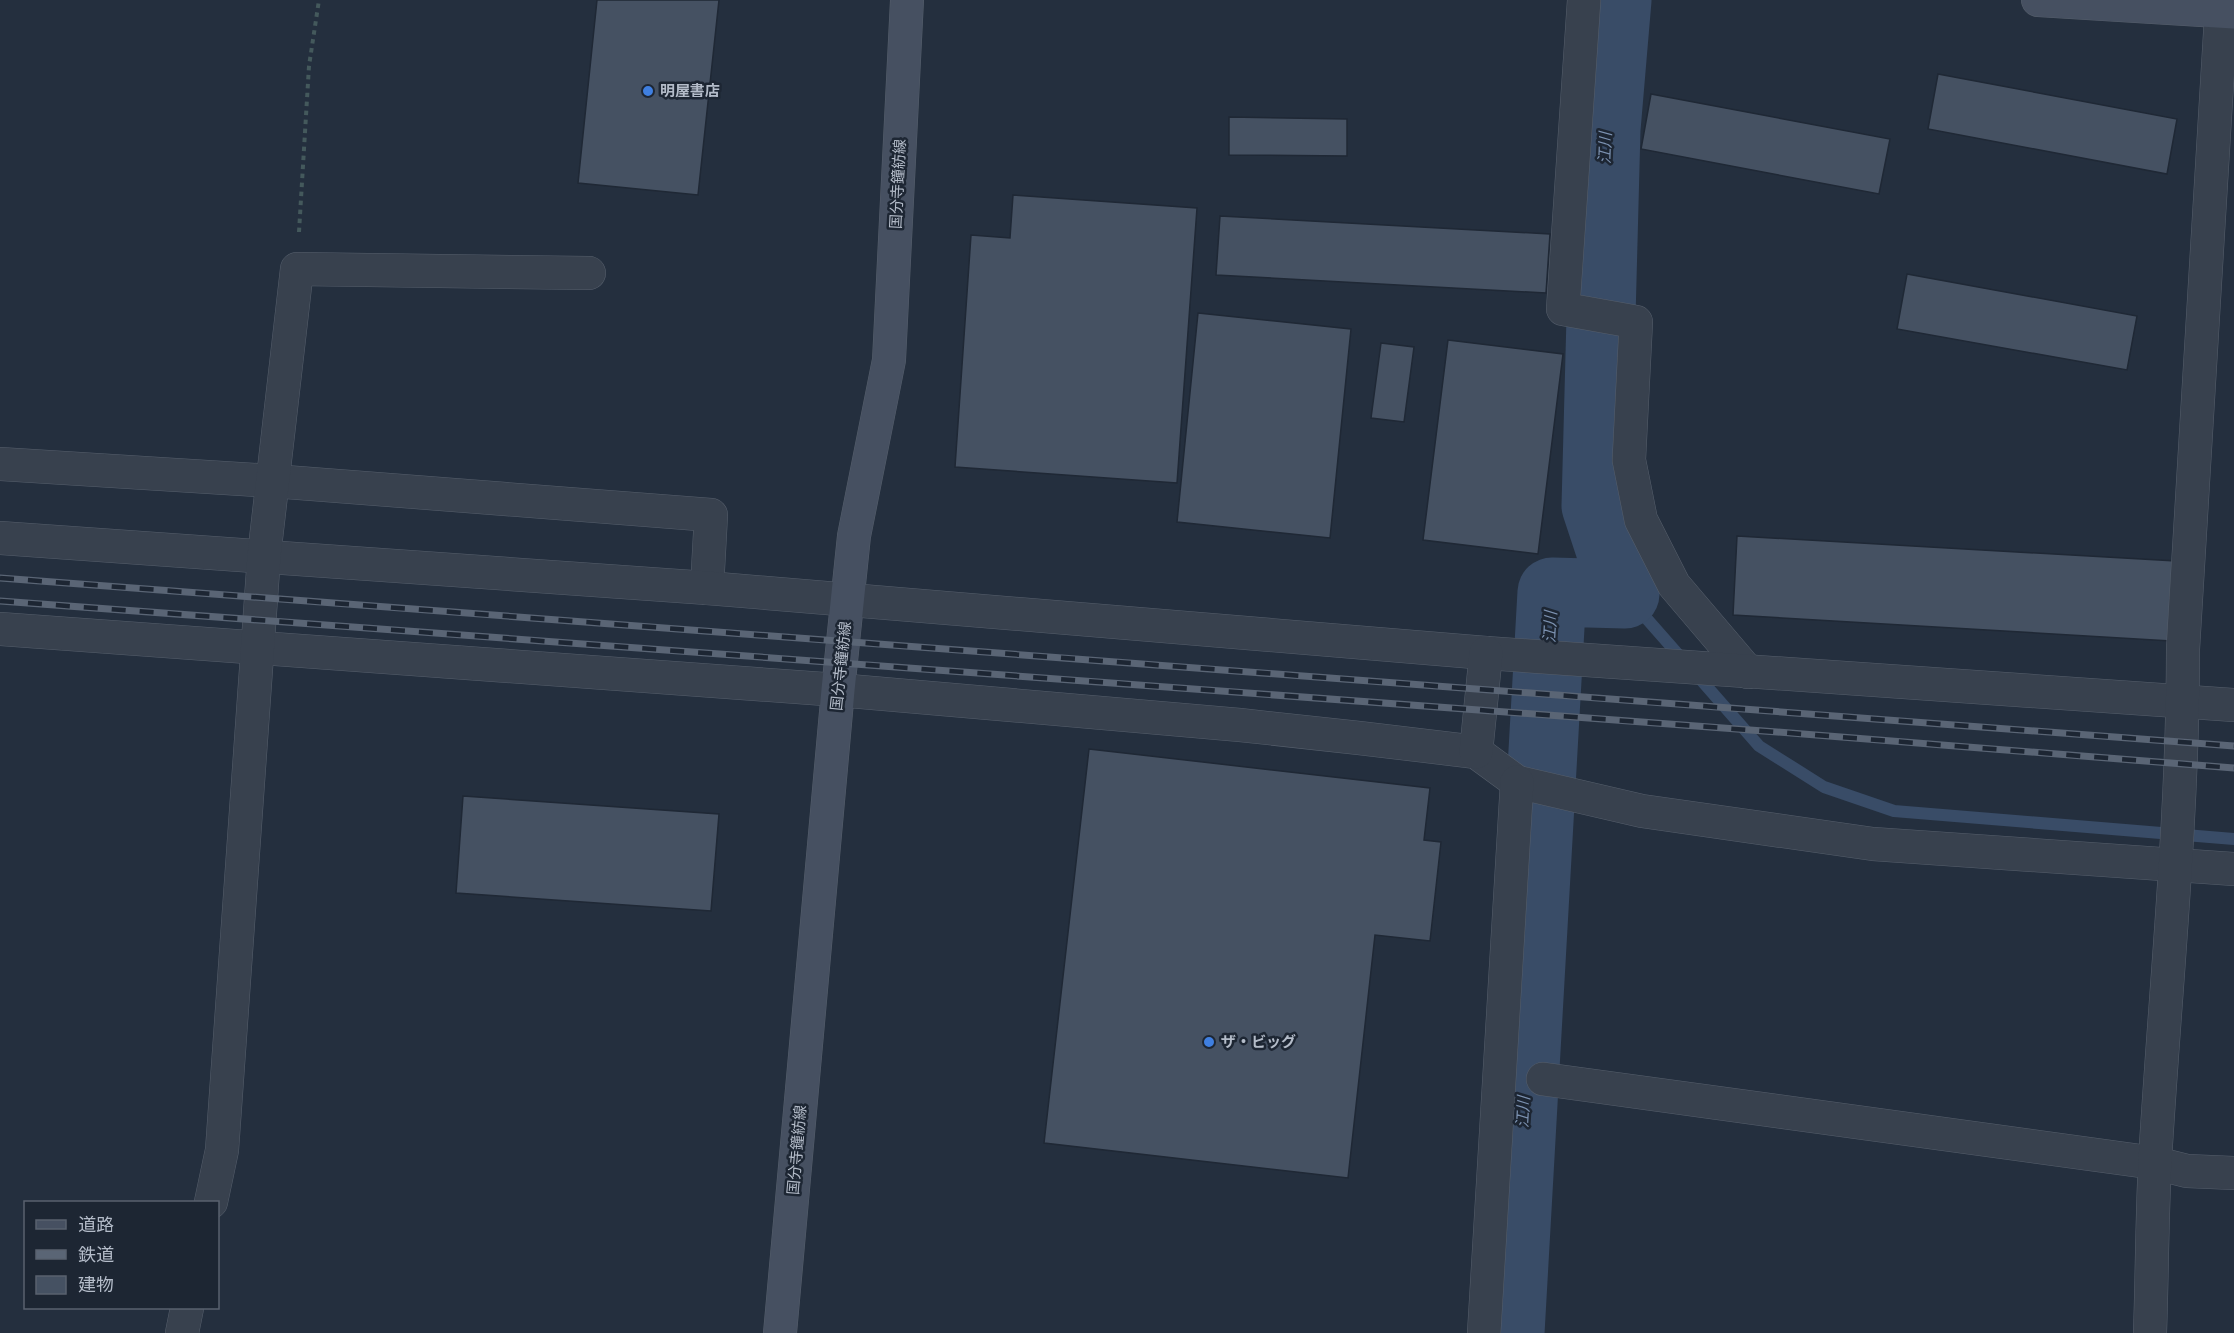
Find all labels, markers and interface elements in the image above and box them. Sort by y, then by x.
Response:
place label: 明屋書店 [660,82,720,100]
marker: 明屋書店 [641,84,655,98]
water label: 江川 [1595,130,1615,164]
street label: 国分寺鐘紡線 [887,139,909,229]
water label: 江川 [1540,609,1560,643]
street label: 国分寺鐘紡線 [827,620,855,712]
place label: ザ・ビッグ [1221,1033,1296,1051]
marker: ザ・ビッグ [1202,1035,1216,1049]
water label: 江川 [1513,1094,1533,1128]
street label: 国分寺鐘紡線 [784,1104,810,1196]
legend [24,1201,219,1309]
text: 道路 [78,1214,114,1235]
text: 鉄道 [78,1244,114,1265]
text: 建物 [78,1274,114,1295]

